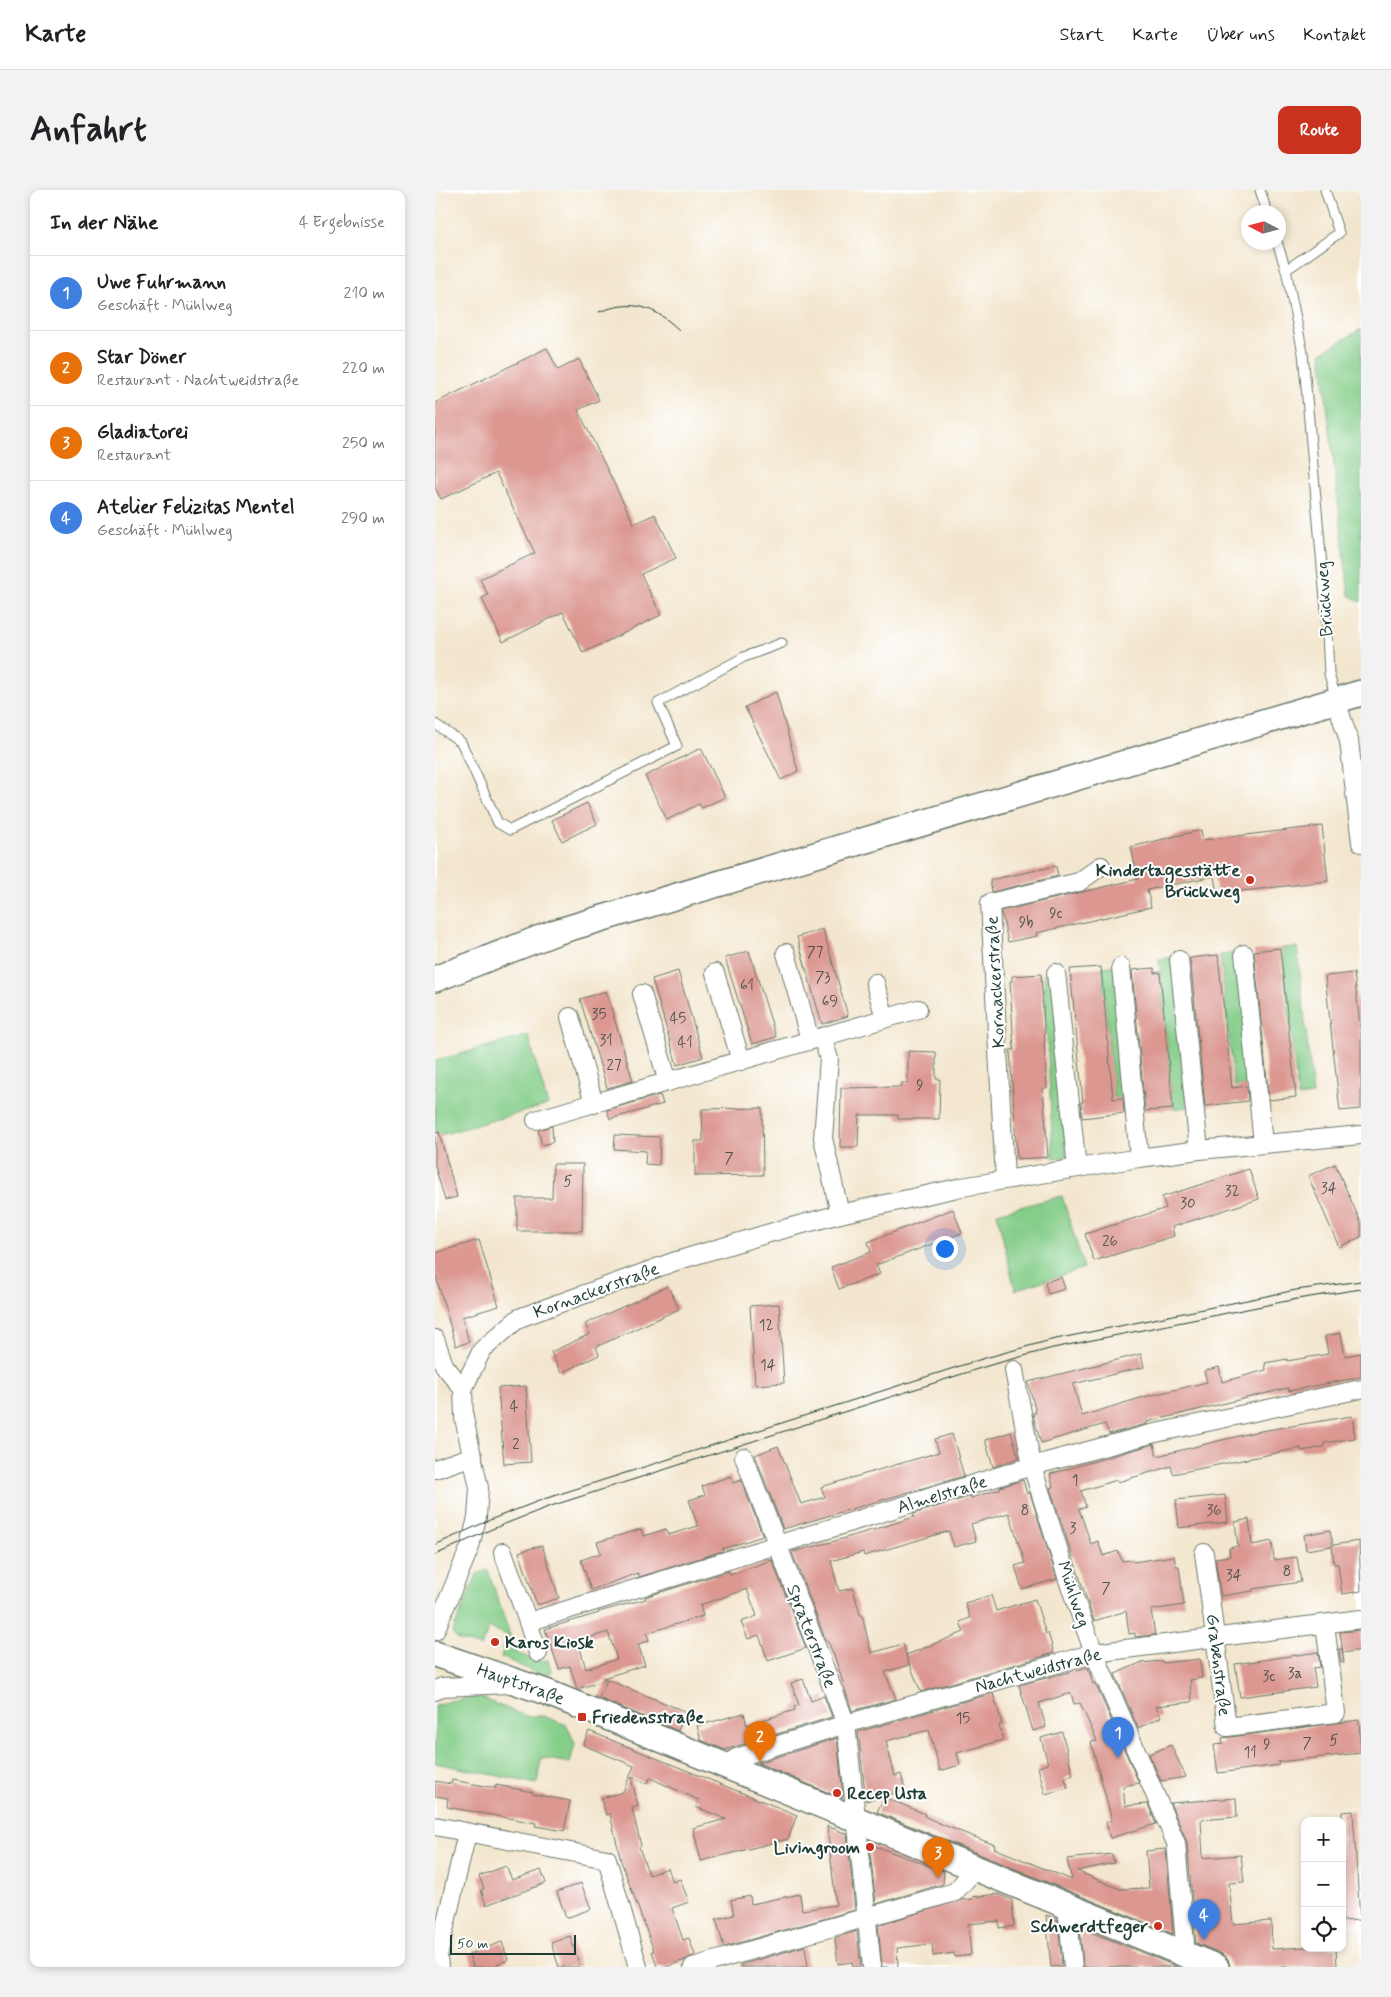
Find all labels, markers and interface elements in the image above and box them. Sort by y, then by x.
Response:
text: Karte [25,19,86,50]
text: Start [1060,23,1104,47]
text: Karte [1132,23,1178,47]
text: Über uns [1206,23,1275,47]
text: Kontakt [1303,23,1366,47]
button: Route [1278,106,1361,154]
text: Anfahrt [30,107,147,153]
north arrow [1241,205,1286,250]
text: In der Nähe [50,209,158,237]
text: 4 Ergebnisse [299,212,385,233]
text: Uwe Fuhrmann [97,270,226,295]
text: 1 [62,283,70,304]
text: 210 m [344,283,385,304]
text: Geschäft · Mühlweg [97,295,233,316]
text: Star Döner [97,345,186,370]
text: 2 [62,358,70,379]
text: 220 m [342,358,385,379]
text: Restaurant · Nachtweidstraße [97,370,299,391]
text: Gladiatorei [97,420,188,445]
text: 3 [62,433,70,454]
text: 250 m [342,433,385,454]
text: Restaurant [97,445,171,466]
text: Atelier Felizitas Mentel [97,495,295,520]
text: 4 [61,508,71,529]
text: 290 m [341,508,385,529]
text: Geschäft · Mühlweg [97,520,233,541]
street label: Brückweg [1310,561,1340,637]
place label: Kindertagesstätte Brückweg [1096,859,1240,904]
marker: Kindertagesstätte Brückweg [1244,874,1256,886]
house number: 9c [1049,904,1063,924]
house number: 9b [1019,913,1033,933]
street label: Kornackerstraße [981,915,1011,1049]
house number: 77 [807,943,824,963]
house number: 73 [815,968,831,988]
house number: 61 [740,976,754,996]
house number: 69 [822,992,838,1012]
house number: 35 [592,1005,606,1025]
house number: 45 [670,1009,686,1029]
house number: 31 [599,1031,613,1051]
house number: 41 [677,1033,693,1053]
house number: 27 [607,1056,622,1076]
house number: 9 [916,1076,924,1096]
house number: 7 [724,1149,734,1169]
house number: 5 [563,1172,573,1192]
house number: 34 [1321,1179,1337,1199]
house number: 32 [1225,1182,1239,1202]
house number: 30 [1180,1194,1196,1214]
house number: 26 [1102,1232,1118,1252]
your location [932,1236,958,1262]
street label: Kornackerstraße [530,1257,663,1325]
house number: 12 [759,1316,773,1336]
house number: 14 [760,1356,776,1376]
house number: 4 [510,1397,519,1417]
house number: 2 [512,1435,520,1455]
street label: Almelstraße [894,1470,990,1520]
house number: 1 [1072,1471,1078,1491]
house number: 8 [1021,1501,1029,1521]
house number: 36 [1206,1501,1222,1521]
house number: 3 [1070,1519,1077,1539]
street label: Mühlweg [1051,1558,1096,1631]
house number: 8 [1283,1562,1291,1582]
house number: 34 [1226,1566,1242,1586]
house number: 7 [1101,1579,1111,1599]
street label: Spraterstraße [780,1581,842,1692]
street label: Grabenstraße [1200,1613,1236,1718]
place label: Karos Kiosk [505,1631,594,1655]
marker: Karos Kiosk [489,1636,501,1648]
street label: Nachtweidstraße [972,1643,1104,1699]
street label: Hauptstraße [473,1658,568,1712]
house number: 3a [1288,1664,1303,1684]
house number: 3c [1263,1667,1275,1687]
place label: Friedensstraße [592,1706,704,1730]
house number: 15 [956,1709,970,1729]
marker: Friedensstraße [576,1711,588,1723]
pin: 1 [1102,1717,1134,1758]
pin: 2 [744,1721,776,1762]
house number: 5 [1329,1731,1339,1751]
house number: 7 [1302,1734,1312,1754]
house number: 9 [1263,1735,1271,1755]
house number: 11 [1243,1743,1257,1763]
place label: Recep Usta [847,1782,927,1806]
marker: Recep Usta [831,1787,843,1799]
map controls [1301,1817,1346,1952]
button: + [1301,1817,1346,1862]
place label: Livingroom [774,1836,860,1860]
pin: 3 [922,1837,954,1878]
marker: Livingroom [864,1841,876,1853]
button: − [1301,1862,1346,1907]
pin: 4 [1188,1899,1220,1940]
button: locate [1301,1907,1346,1952]
place label: Schwerdtfeger [1031,1915,1148,1941]
marker: Schwerdtfeger [1152,1920,1164,1932]
scale bar [450,1932,576,1955]
text: 50 m [457,1935,488,1953]

